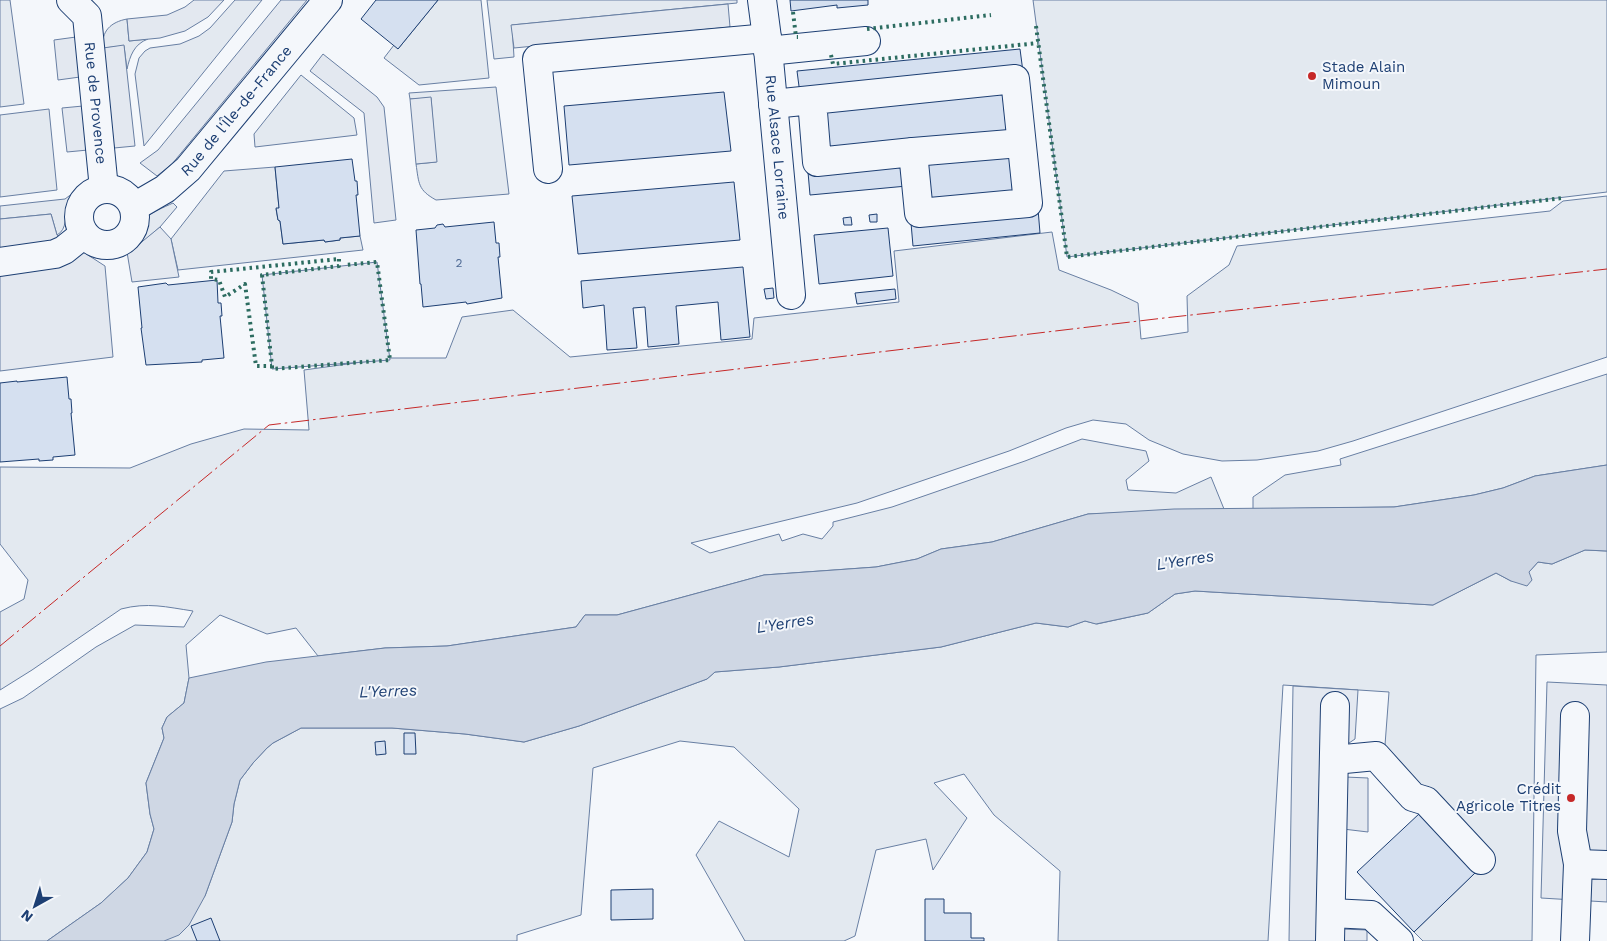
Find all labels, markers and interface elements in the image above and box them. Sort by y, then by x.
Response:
street label: Rue de Provence [81,41,111,165]
street label: Rue de l'Île-de-France [177,42,296,180]
place label: Stade Alain Mimoun [1322,58,1405,93]
marker: Stade Alain Mimoun [1306,70,1318,82]
street label: Rue Alsace Lorraine [761,74,793,221]
house number: 2 [456,256,463,270]
water label: L'Yerres [1155,546,1215,574]
water label: L'Yerres [755,609,815,637]
water label: L'Yerres [359,680,417,702]
place label: Crédit Agricole Titres [1456,780,1562,815]
marker: Crédit Agricole Titres [1565,792,1577,804]
north arrow [10,881,60,931]
text: N [18,907,36,926]

